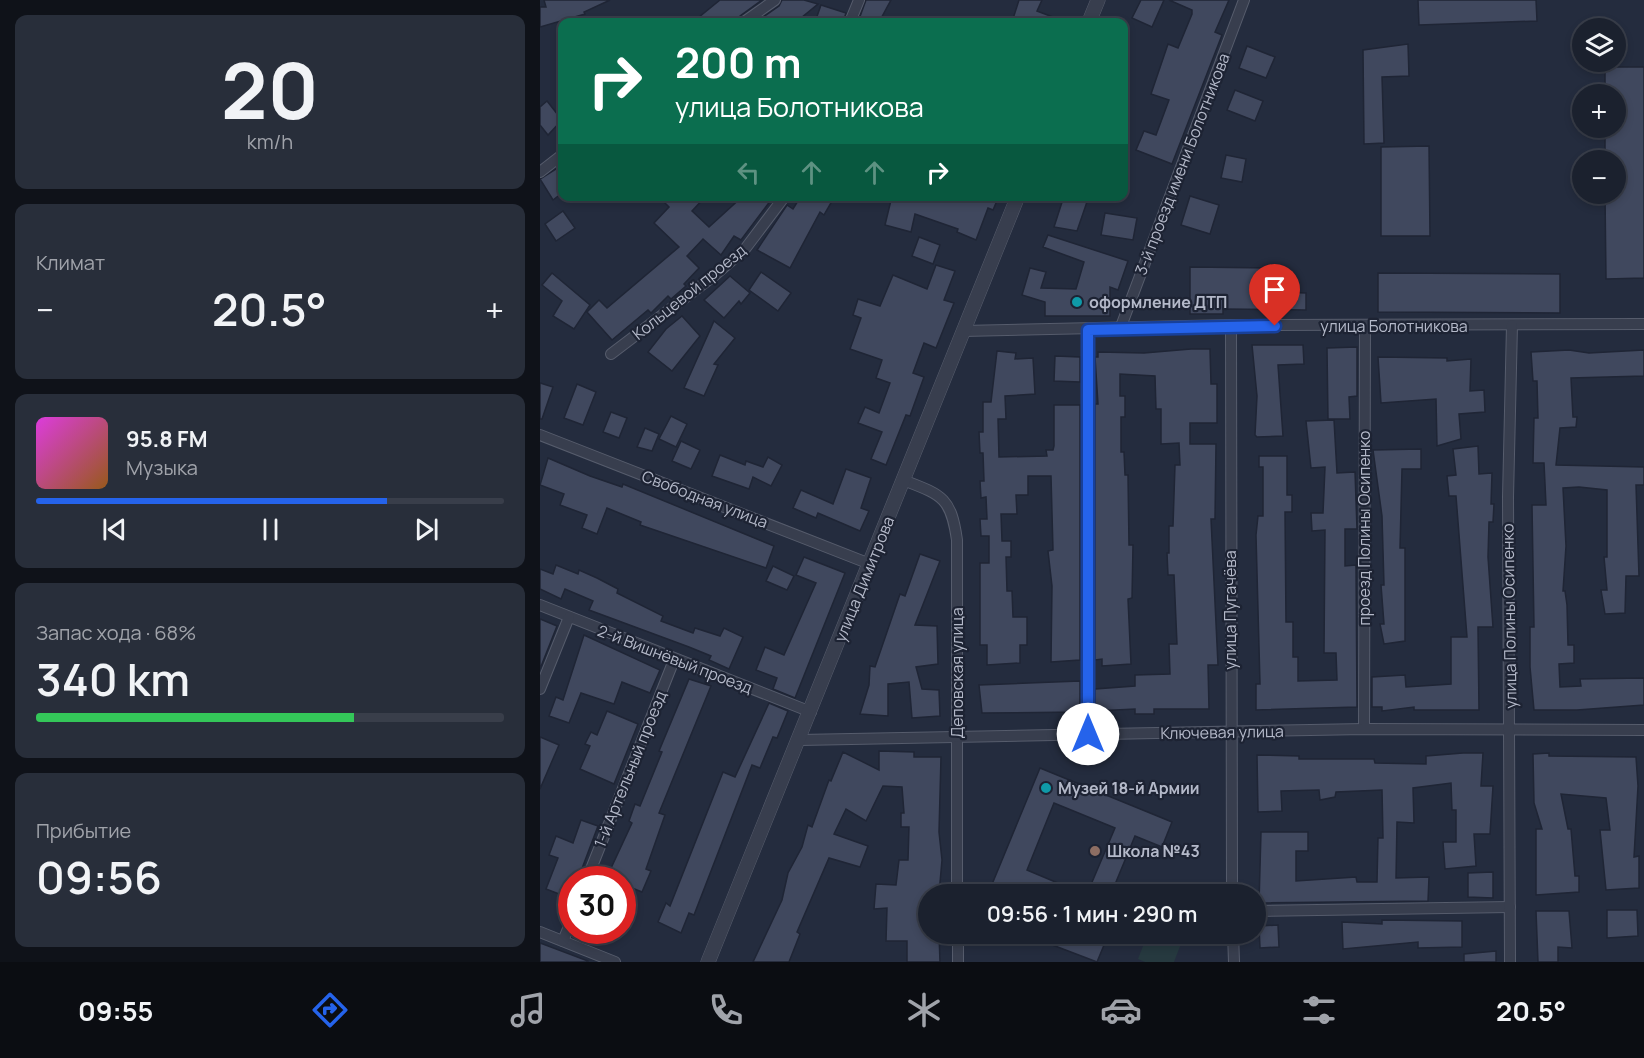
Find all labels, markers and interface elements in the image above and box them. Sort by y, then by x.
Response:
map controls [1572,18,1626,204]
button: layers [1572,18,1626,72]
text: 200 m [675,33,801,91]
text: 20 [221,36,319,142]
icon: right [576,42,654,120]
street label: 3-й проезд имени Болотникова [1129,50,1235,278]
button: + [1572,84,1626,138]
text: улица Болотникова [675,88,924,125]
text: km/h [247,128,293,155]
button: − [1572,150,1626,204]
icon: left [732,156,765,189]
icon: ahead [795,156,828,189]
icon: ahead [858,156,891,189]
icon: right [921,156,954,189]
street label: Кольцевой проезд [628,239,751,345]
text: Климат [36,249,105,276]
pin [1249,264,1300,326]
icon: arrive [1258,273,1291,306]
text: 20.5° [212,278,327,340]
text: − [36,287,54,332]
text: + [485,287,504,332]
place label: оформление ДТП [1089,291,1227,313]
marker: оформление ДТП [1070,295,1084,309]
street label: улица Болотникова [1320,315,1468,337]
text: 95.8 FM [126,424,207,454]
street label: проезд Полины Осипенко [1353,431,1375,625]
text: Музыка [126,454,198,481]
street label: Свободная улица [639,465,771,533]
icon: previous [98,513,131,546]
icon: pause [254,513,287,546]
icon: next [410,513,443,546]
street label: улица Димитрова [829,513,899,645]
street label: улица Полины Осипенко [1496,523,1522,709]
street label: улица Пугачёва [1219,550,1241,670]
street label: Деповская улица [946,607,968,739]
text: Запас хода · 68% [36,619,196,646]
street label: 2-й Вишнёвый проезд [594,619,756,699]
text: 340 km [36,648,190,710]
street label: 1-й Артельный проезд [589,687,672,851]
position arrow [1056,702,1120,766]
street label: Ключевая улица [1160,720,1284,744]
place label: Музей 18-й Армии [1058,777,1200,799]
marker: Музей 18-й Армии [1039,781,1053,795]
text: Прибытие [36,817,131,844]
place label: Школа №43 [1107,840,1200,862]
marker: Школа №43 [1088,844,1102,858]
text: 09:56 [36,846,162,908]
speed limit sign: 30 [558,866,636,944]
text: 09:56 · 1 мин · 290 m [987,899,1197,929]
icon: directions [309,989,351,1031]
icon: music [507,989,549,1031]
icon: phone [705,989,747,1031]
icon: climate [903,989,945,1031]
icon: car [1100,989,1142,1031]
icon: filters [1298,989,1340,1031]
text: 09:55 [78,992,153,1029]
text: 20.5° [1496,992,1566,1029]

